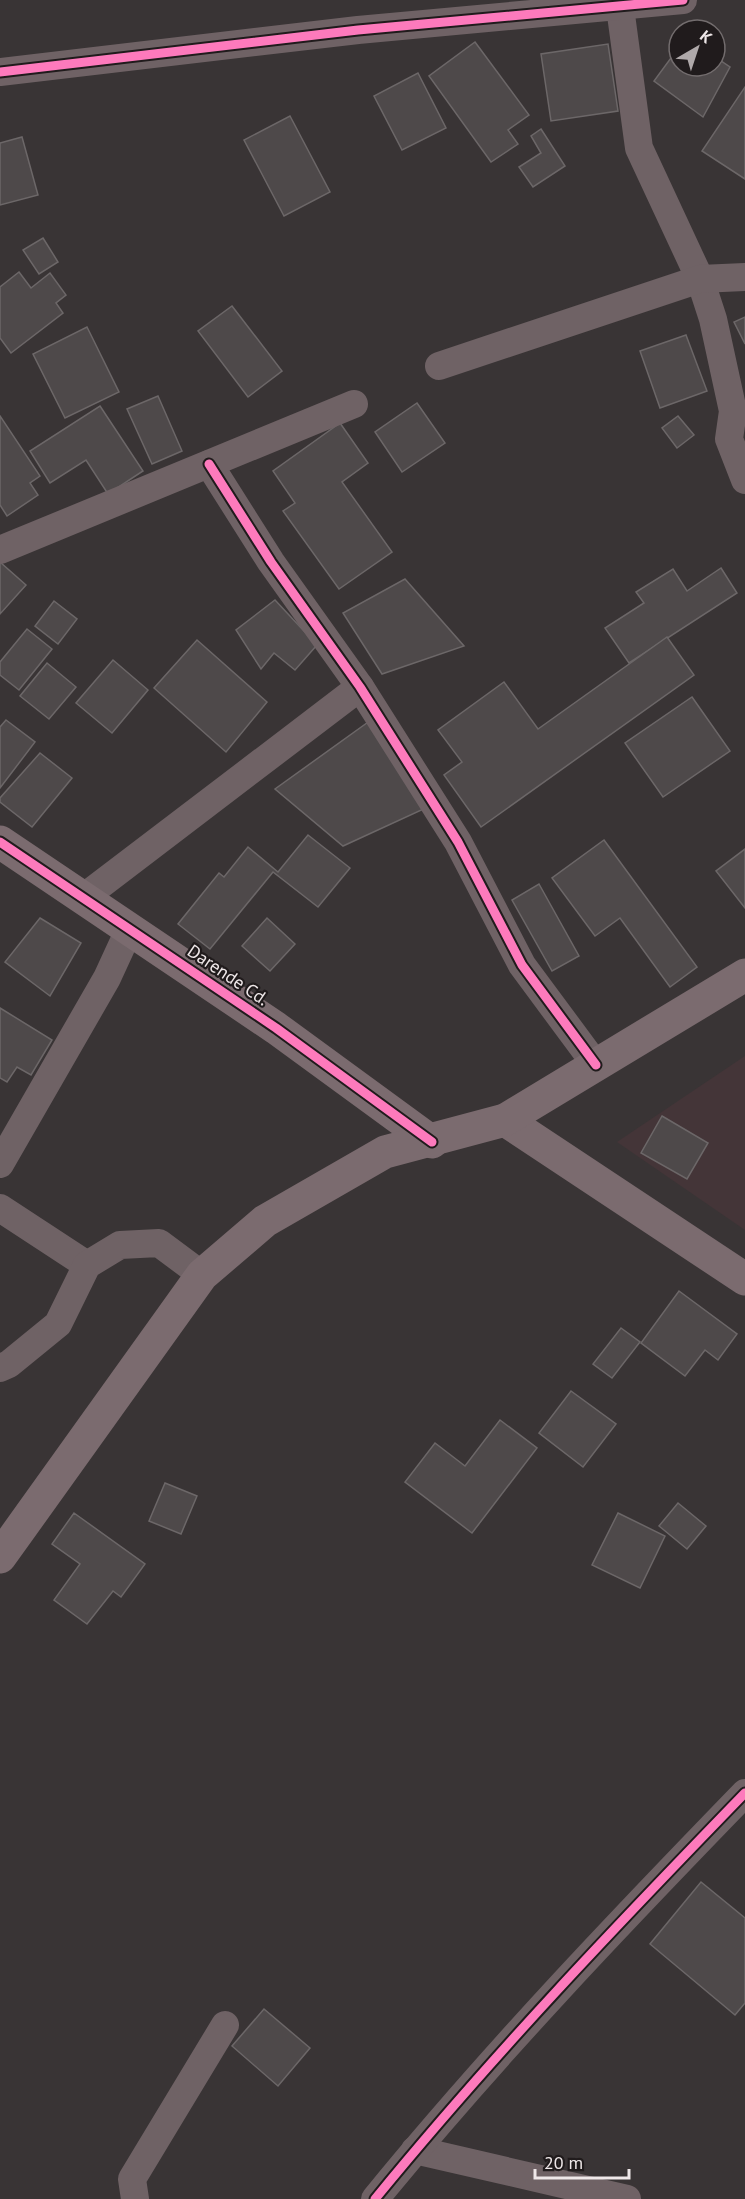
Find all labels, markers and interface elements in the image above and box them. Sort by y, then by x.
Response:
north arrow [667,18,727,78]
text: K [696,25,717,47]
street label: Darende Cd. [183,939,273,1010]
scale bar [535,2142,630,2180]
text: 20 m [544,2151,583,2174]

